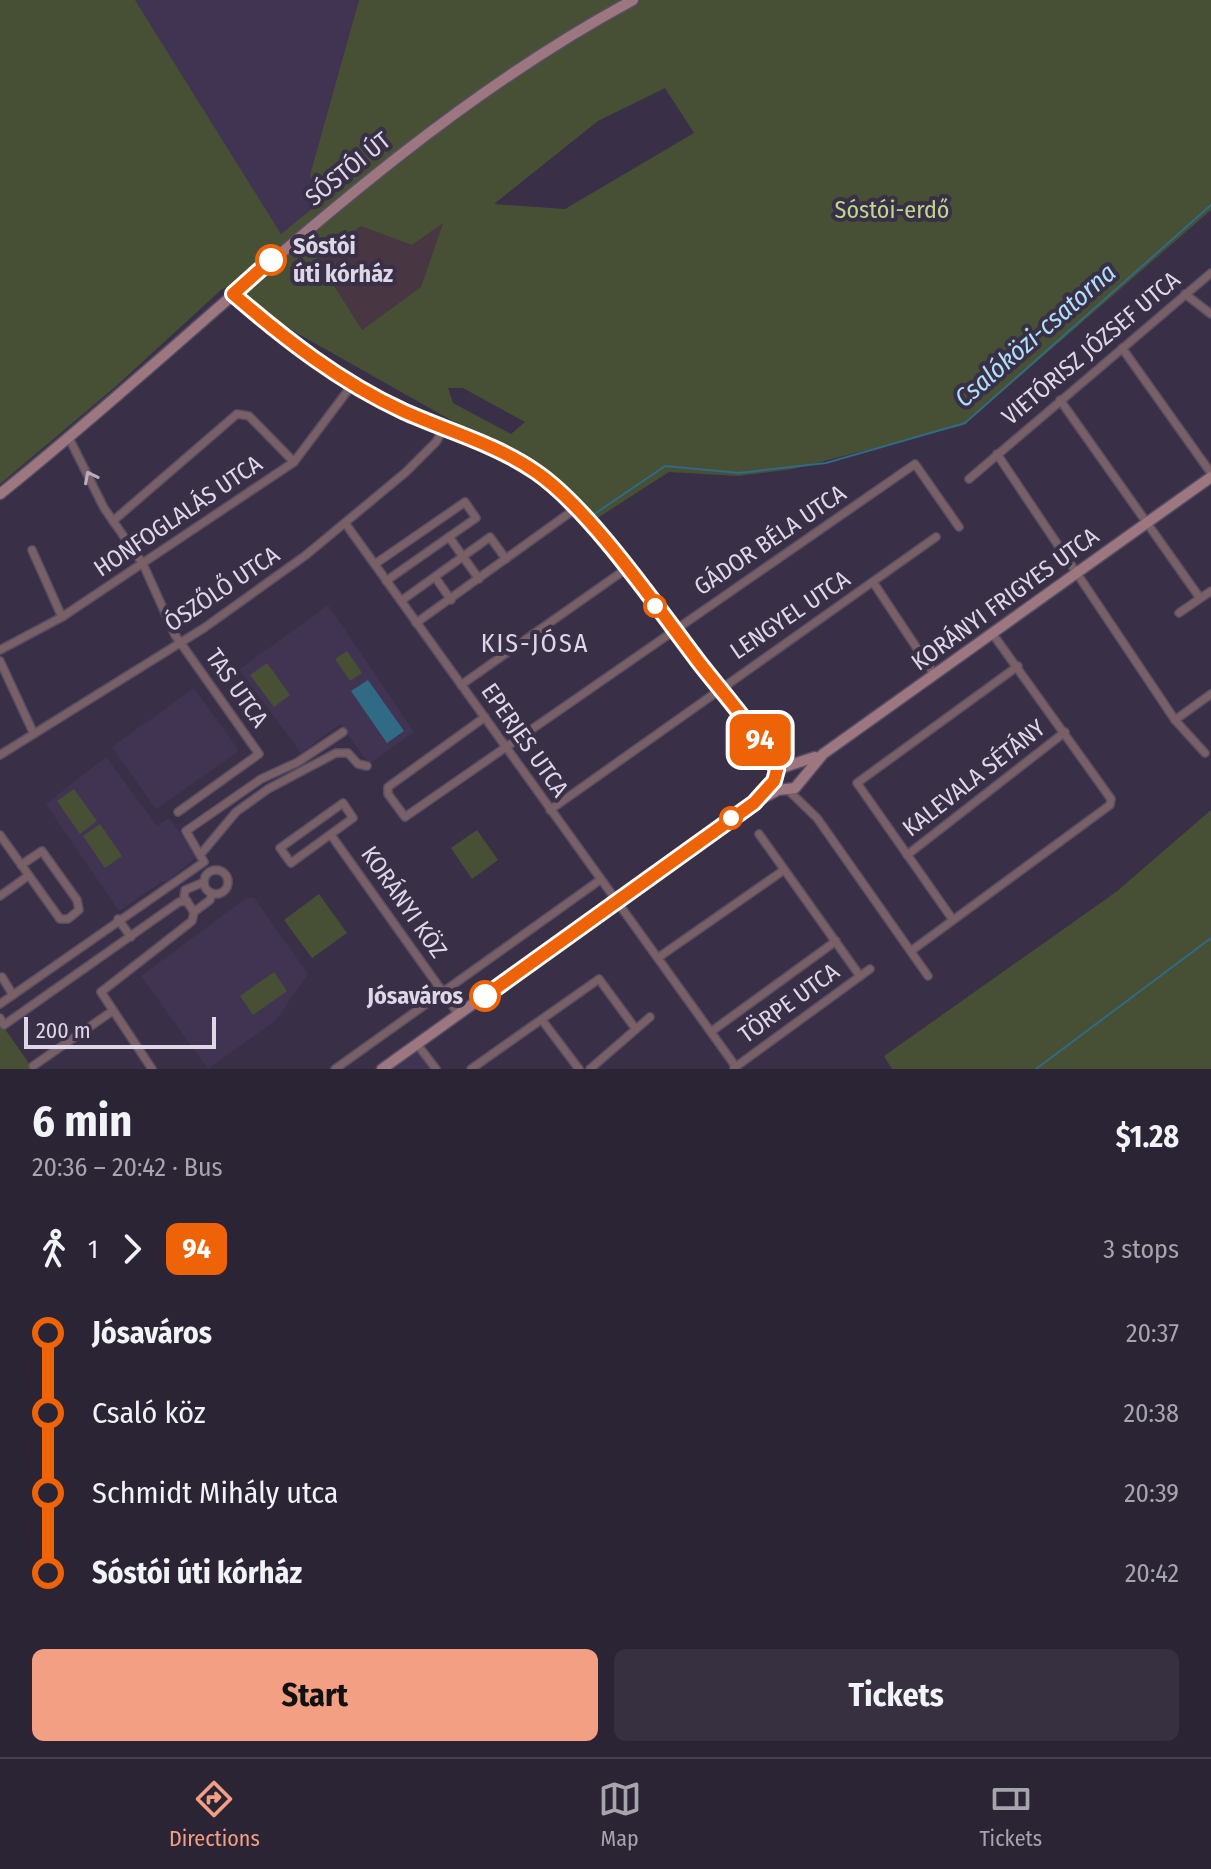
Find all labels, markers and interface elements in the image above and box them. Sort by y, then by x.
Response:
street label: SÓSTÓI ÚT [299,126,396,212]
park label: Sóstói-erdő [835,196,949,224]
place label: Sóstói úti kórház [293,232,393,288]
marker: Sóstói úti kórház [256,245,286,275]
water label: Csalóközi-csatorna [948,257,1122,414]
street label: VIETÓRISZ JÓZSEF UTCA [996,265,1186,431]
street label: HONFOGLALÁS UTCA [88,448,268,583]
one-way arrow [84,470,99,485]
street label: GÁDOR BÉLA UTCA [688,478,851,601]
street label: KORÁNYI FRIGYES UTCA [905,521,1104,676]
street label: ÓSZŐLŐ UTCA [158,539,285,637]
street label: LENGYEL UTCA [725,565,855,665]
unlabelled marker [644,595,666,617]
district label: KIS-JÓSA [481,628,589,659]
street label: TAS UTCA [200,643,274,733]
street label: EPERJES UTCA [476,678,575,802]
street label: KALEVALA SÉTÁNY [897,713,1051,842]
line badge: 94 [724,714,796,766]
text: 94 [746,723,774,756]
unlabelled marker [720,807,742,829]
street label: KORÁNYI KÖZ [355,840,453,963]
street label: TÖRPE UTCA [733,957,845,1049]
marker: Jósaváros [470,981,500,1011]
place label: Jósaváros [366,982,463,1010]
scale bar [24,1013,216,1049]
text: 200 m [36,1017,91,1044]
text: 6 min [32,1095,132,1148]
text: $1.28 [1116,1119,1179,1155]
text: 20:36 – 20:42 · Bus [32,1152,223,1183]
icon: walk [32,1227,76,1271]
icon: forward [110,1227,154,1271]
text: 94 [182,1232,211,1265]
text: 1 [88,1234,98,1265]
text: 3 stops [1103,1234,1179,1265]
text: Jósaváros [92,1315,212,1351]
text: 20:37 [1126,1318,1179,1349]
text: Csaló köz [92,1395,206,1431]
text: 20:38 [1124,1398,1179,1429]
text: Schmidt Mihály utca [92,1475,339,1511]
text: 20:39 [1124,1478,1179,1509]
text: Sóstói úti kórház [92,1555,302,1591]
text: 20:42 [1125,1558,1179,1589]
button: Start [32,1649,598,1741]
button: Tickets [614,1649,1179,1741]
tab: Directions [169,1777,260,1852]
tab: Map [598,1777,642,1852]
tab: Tickets [979,1777,1042,1852]

